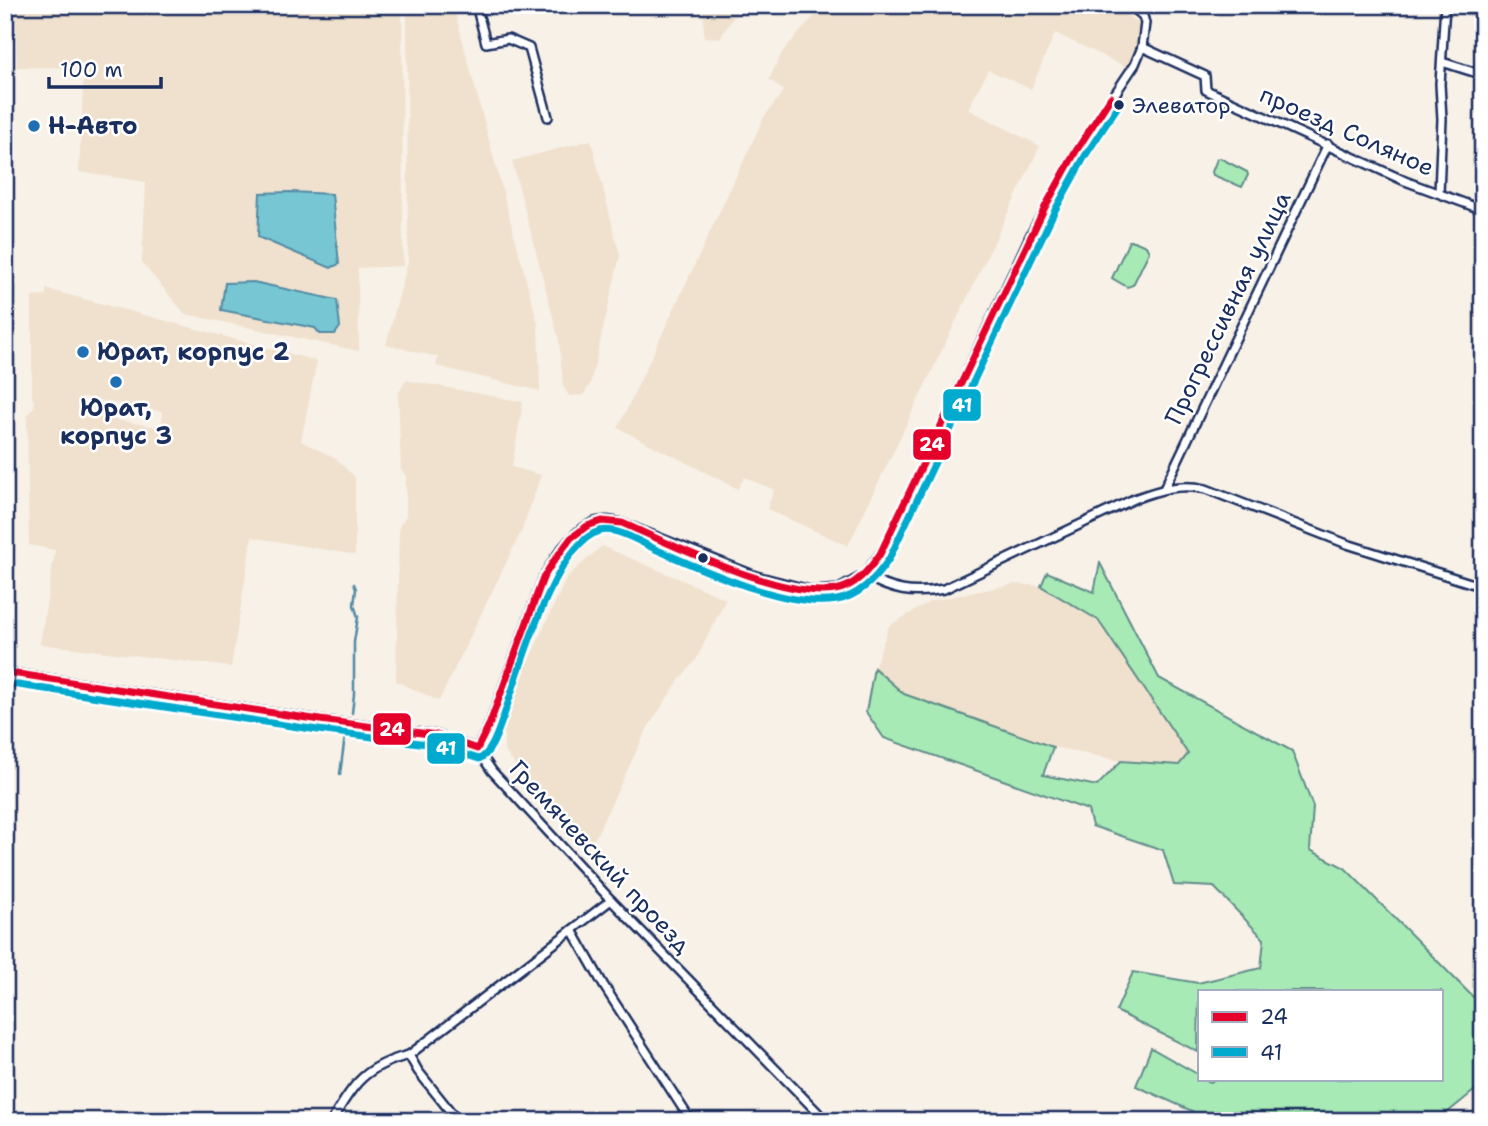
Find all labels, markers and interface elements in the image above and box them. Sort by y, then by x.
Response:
scale bar [49,46,161,90]
text: 100 m [60,56,123,84]
street label: проезд Соляное [1255,78,1439,184]
place label: Элеватор [1132,91,1231,120]
marker: Элеватор [1112,98,1126,112]
place label: Н-Авто [48,110,138,142]
marker: Н-Авто [26,118,42,134]
street label: Прогрессивная улица [1158,186,1298,430]
place label: Юрат, корпус 2 [97,336,290,368]
marker: Юрат, корпус 2 [75,344,91,360]
marker: Юрат, корпус 3 [108,374,124,390]
line badge: 41 [942,388,982,422]
place label: Юрат, корпус 3 [60,392,172,452]
text: 41 [952,393,972,418]
line badge: 24 [912,428,952,461]
text: 24 [919,432,946,457]
unlabelled marker [696,551,710,565]
line badge: 24 [372,712,412,746]
text: 24 [379,717,406,742]
line badge: 41 [426,732,466,765]
text: 41 [436,736,456,761]
street label: Гремячевский проезд [502,753,698,961]
legend [1198,990,1442,1080]
text: 24 [1260,1003,1288,1031]
text: 41 [1260,1039,1282,1067]

